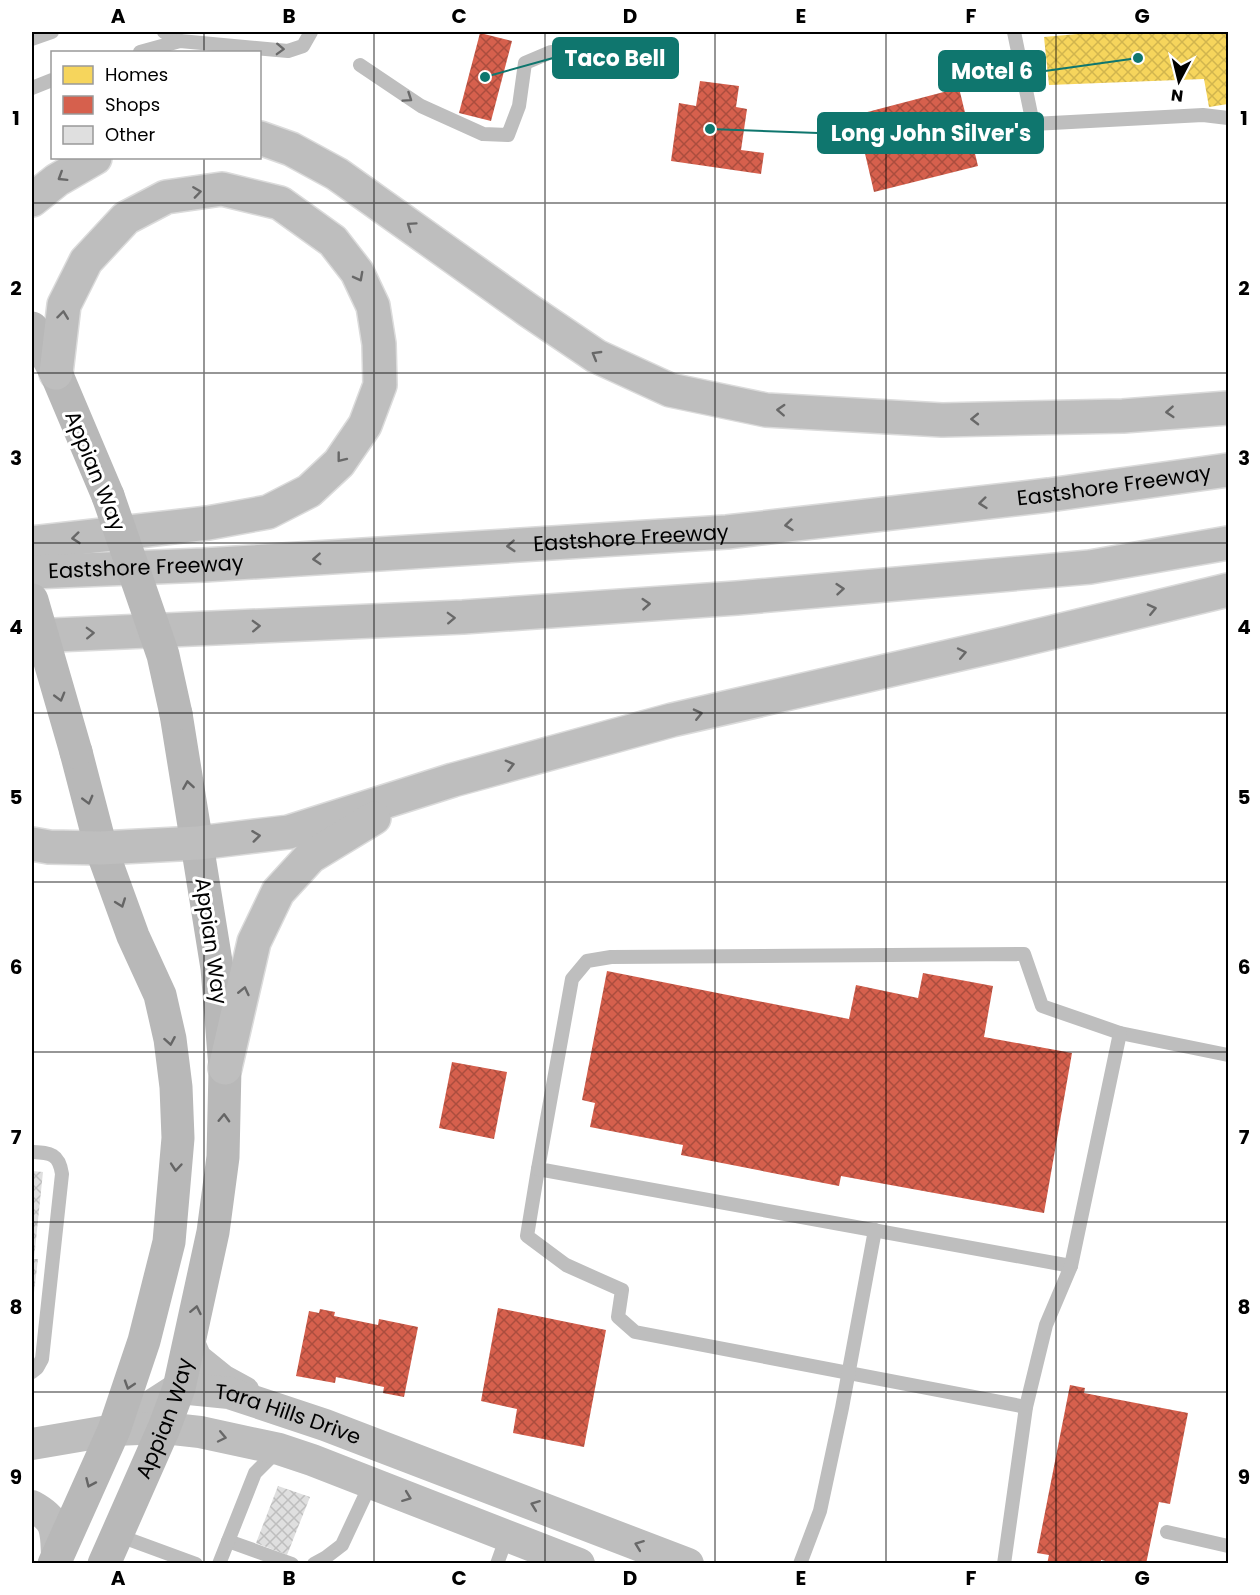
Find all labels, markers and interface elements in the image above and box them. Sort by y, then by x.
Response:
text: A [111,2,126,30]
text: B [282,2,296,30]
text: C [451,2,467,30]
text: D [623,2,637,30]
text: E [796,2,806,30]
text: F [966,2,977,30]
text: G [1134,2,1150,30]
callout: Taco Bell [553,38,678,78]
one-way arrow [276,43,285,56]
text: Taco Bell [565,43,665,74]
legend [51,51,261,159]
callout: Motel 6 [939,51,1045,91]
north arrow [1149,51,1209,111]
text: Motel 6 [951,56,1033,87]
text: Homes [105,62,168,87]
text: N [1170,83,1185,108]
one-way arrow [402,90,413,101]
text: Shops [105,92,160,117]
text: 1 [12,104,20,132]
text: 1 [1240,104,1248,132]
callout: Long John Silver's [818,113,1043,153]
text: Long John Silver's [831,118,1031,149]
text: Other [105,122,155,147]
one-way arrow [58,170,69,181]
one-way arrow [192,187,201,199]
one-way arrow [407,222,418,233]
one-way arrow [352,271,363,282]
text: 2 [10,274,22,302]
text: 2 [1238,274,1250,302]
one-way arrow [56,311,68,320]
one-way arrow [592,350,602,362]
one-way arrow [776,404,785,417]
street label: Appian Way [58,406,133,535]
one-way arrow [1166,406,1175,419]
one-way arrow [971,413,980,426]
text: 3 [10,444,22,472]
text: 3 [1238,444,1250,472]
one-way arrow [338,451,349,462]
street label: Eastshore Freeway [1015,457,1213,513]
one-way arrow [979,496,988,508]
street label: Eastshore Freeway [532,517,730,558]
one-way arrow [785,518,794,530]
one-way arrow [71,531,80,544]
one-way arrow [507,539,516,552]
street label: Eastshore Freeway [48,548,245,585]
one-way arrow [312,552,321,565]
one-way arrow [835,583,844,596]
one-way arrow [641,598,650,611]
one-way arrow [1147,603,1157,616]
one-way arrow [447,612,456,624]
text: 4 [9,613,23,641]
text: 4 [1237,613,1251,641]
one-way arrow [252,620,261,633]
one-way arrow [85,627,94,640]
one-way arrow [957,648,967,661]
one-way arrow [53,691,65,702]
one-way arrow [693,709,703,722]
one-way arrow [505,759,515,772]
one-way arrow [182,781,195,791]
text: 5 [10,783,23,811]
text: 5 [1238,783,1251,811]
one-way arrow [81,795,94,805]
one-way arrow [251,830,260,843]
street label: Appian Way [188,876,235,1006]
one-way arrow [114,897,127,908]
text: 6 [10,953,22,981]
text: 6 [1238,953,1250,981]
one-way arrow [236,986,249,996]
one-way arrow [163,1035,176,1045]
one-way arrow [217,1113,230,1122]
text: 7 [11,1123,22,1151]
text: 7 [1239,1123,1250,1151]
one-way arrow [170,1162,183,1171]
text: 8 [10,1293,22,1321]
text: 8 [1238,1293,1250,1321]
one-way arrow [189,1306,202,1316]
street label: Appian Way [128,1355,199,1483]
street label: Tara Hills Drive [214,1377,365,1451]
one-way arrow [124,1380,137,1390]
one-way arrow [217,1430,227,1443]
text: 9 [10,1463,22,1491]
text: 9 [1238,1463,1250,1491]
one-way arrow [85,1477,97,1488]
one-way arrow [401,1489,412,1502]
one-way arrow [531,1500,542,1512]
one-way arrow [634,1540,645,1552]
text: A [111,1564,126,1592]
text: B [282,1564,296,1592]
text: C [451,1564,467,1592]
text: D [623,1564,637,1592]
text: E [796,1564,806,1592]
text: F [966,1564,977,1592]
text: G [1134,1564,1150,1592]

